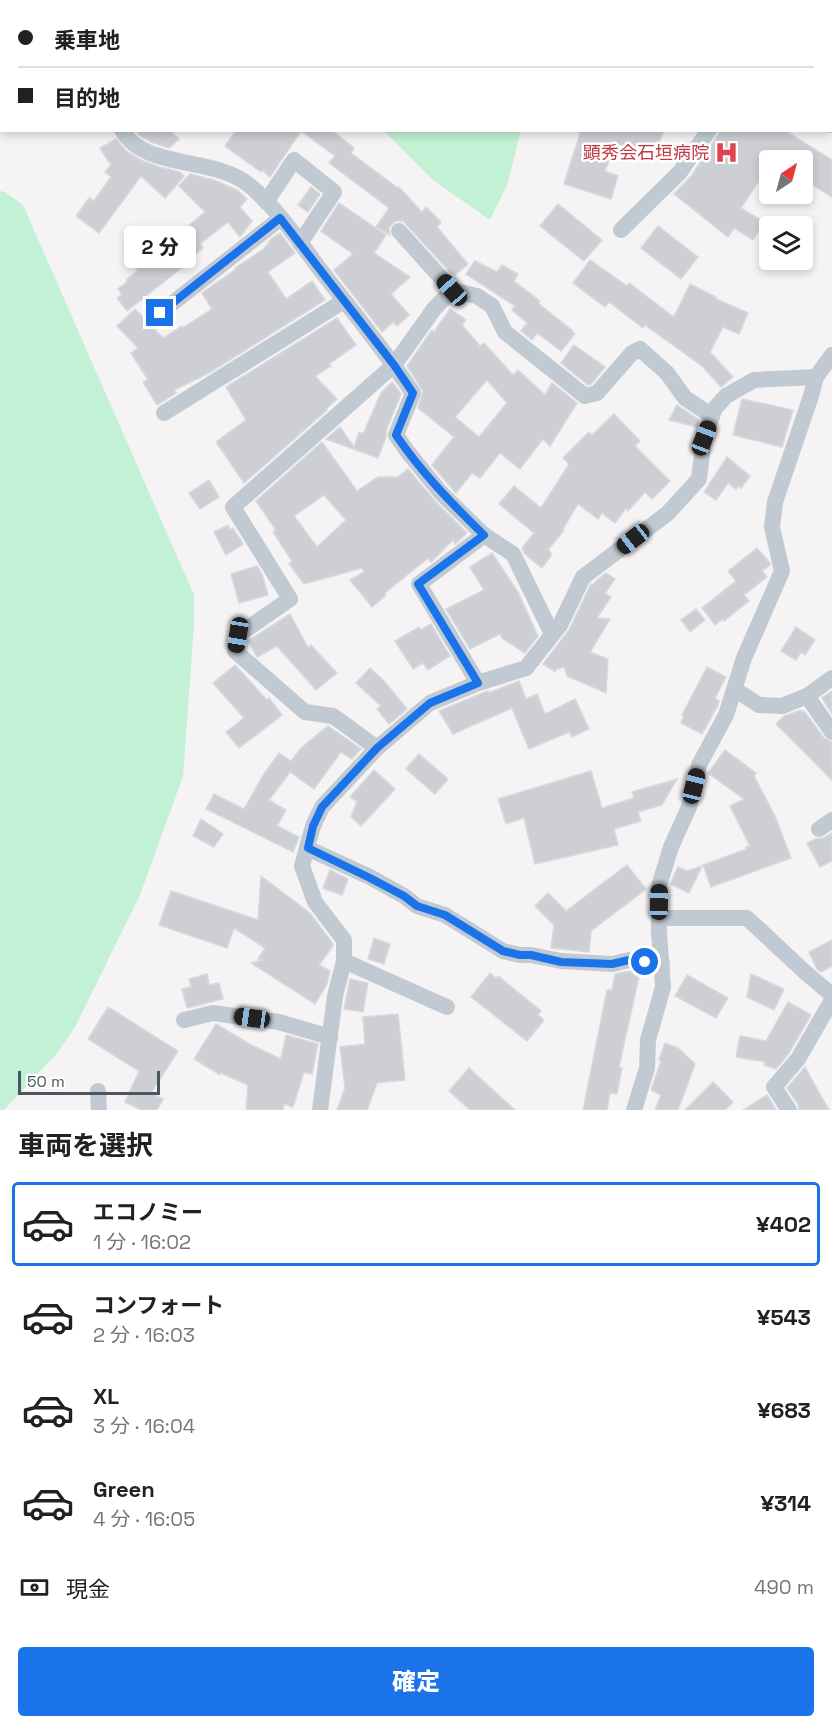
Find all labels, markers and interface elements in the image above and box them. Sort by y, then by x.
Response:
text: 乗車地 [54,26,120,54]
text: 目的地 [54,84,120,112]
hospital icon: 顕秀会石垣病院 [714,139,740,165]
place label: 顕秀会石垣病院 [583,141,709,164]
north arrow [759,150,813,204]
map controls [759,150,813,270]
button: layers [759,216,813,270]
callout: 2 分 [124,226,196,268]
text: 2 分 [142,234,178,260]
car [433,271,471,309]
route end [146,299,173,326]
car [689,418,719,458]
car [613,521,653,557]
car [226,616,250,654]
car [681,766,707,806]
car [650,884,668,920]
route start [631,948,658,975]
car [233,1007,271,1029]
scale bar [18,1068,160,1096]
text: 50 m [27,1071,65,1092]
text: 車両を選択 [18,1128,153,1163]
icon: car [21,1197,75,1251]
text: エコノミー [93,1198,203,1226]
text: ¥402 [756,1210,811,1238]
text: 1 分 · 16:02 [93,1229,191,1255]
icon: car [21,1290,75,1344]
text: コンフォート [93,1291,224,1319]
text: ¥543 [757,1303,811,1331]
text: 2 分 · 16:03 [93,1322,195,1348]
text: XL [93,1382,119,1410]
icon: car [21,1383,75,1437]
text: ¥683 [757,1396,811,1424]
text: 3 分 · 16:04 [93,1413,195,1439]
text: Green [93,1475,155,1503]
icon: car [21,1476,75,1530]
text: ¥314 [760,1489,811,1517]
text: 4 分 · 16:05 [93,1506,195,1532]
icon: cash [18,1571,51,1604]
text: 490 m [754,1574,814,1600]
text: 現金 [66,1575,110,1603]
button: 確定 [18,1647,814,1716]

